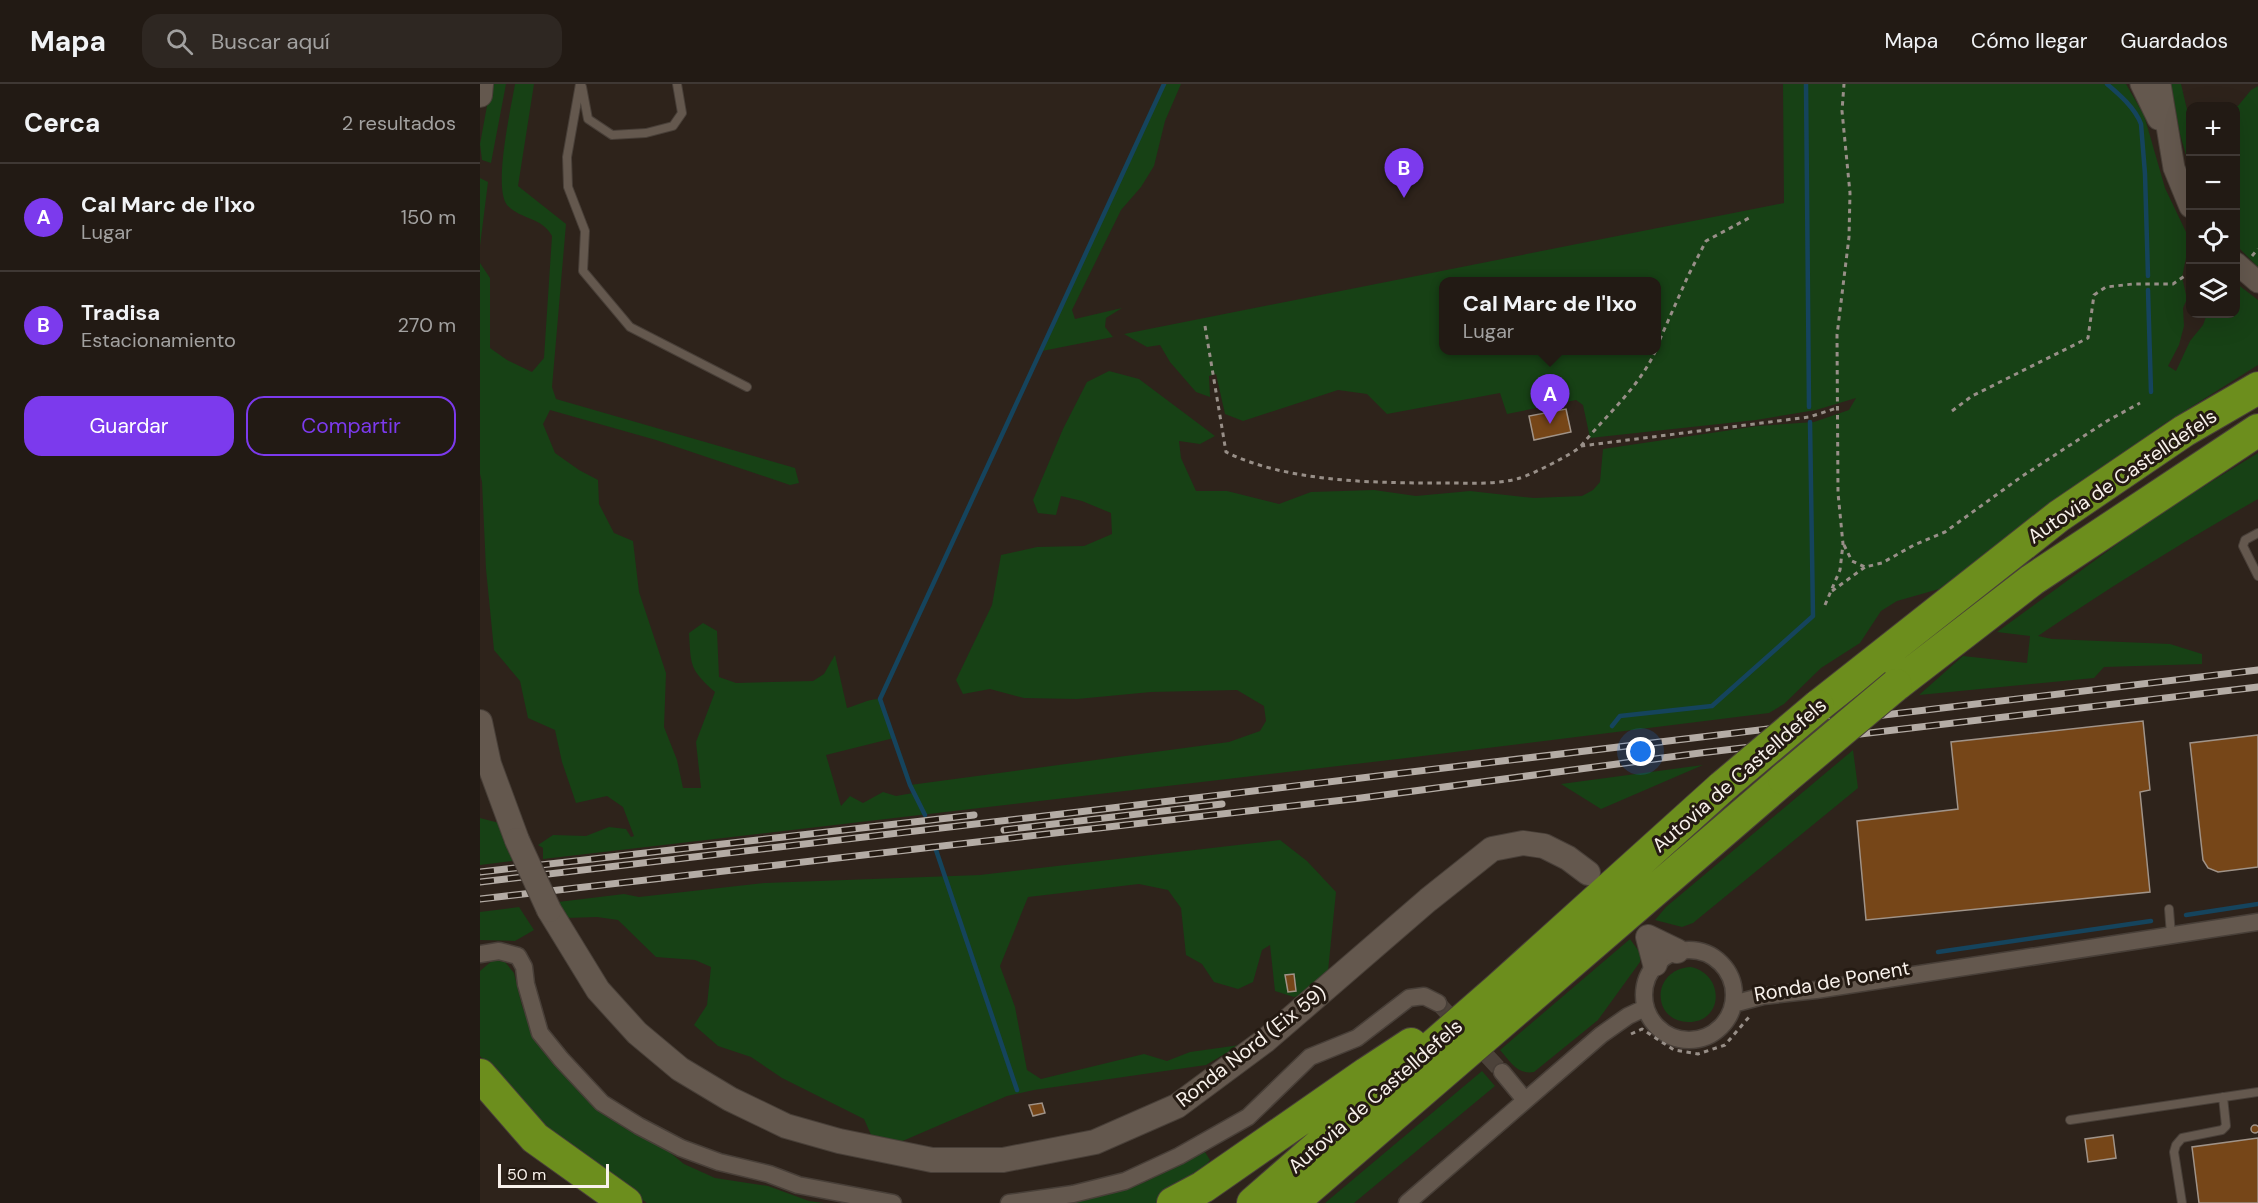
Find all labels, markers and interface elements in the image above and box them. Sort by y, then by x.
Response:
search box [142,14,562,68]
text: Mapa [30,23,106,60]
icon: search [163,25,196,58]
text: Buscar aquí [211,27,330,56]
text: Mapa [1884,27,1938,55]
text: Cómo llegar [1971,27,2088,55]
text: Guardados [2121,27,2228,55]
map controls [2186,102,2240,318]
button: + [2186,102,2240,156]
text: Cerca [24,106,100,140]
text: 2 resultados [342,110,456,136]
pin: B [1384,148,1424,198]
button: − [2186,156,2240,210]
text: Cal Marc de l'Ixo [81,190,255,219]
text: A [36,204,51,230]
text: 150 m [401,204,456,230]
button: locate [2186,210,2240,264]
text: Lugar [81,219,132,245]
button: layers [2186,264,2240,318]
popup [1439,277,1661,355]
text: Cal Marc de l'Ixo [1463,289,1637,318]
text: Tradisa [81,298,160,327]
text: B [37,312,50,338]
text: 270 m [398,312,456,338]
text: Lugar [1463,318,1514,344]
text: Estacionamiento [81,327,236,353]
pin: A [1530,374,1570,424]
button: Guardar [24,396,234,456]
button: Compartir [246,396,456,456]
street label: Autovia de Castelldefels [2022,403,2222,549]
street label: Autovia de Castelldefels [1646,692,1832,858]
your location [1626,737,1655,766]
street label: Ronda de Ponent [1752,954,1912,1007]
street label: Ronda Nord (Eix 59) [1171,979,1331,1113]
street label: Autovia de Castelldefels [1282,1013,1468,1179]
scale bar [498,1161,609,1188]
text: 50 m [507,1164,546,1185]

